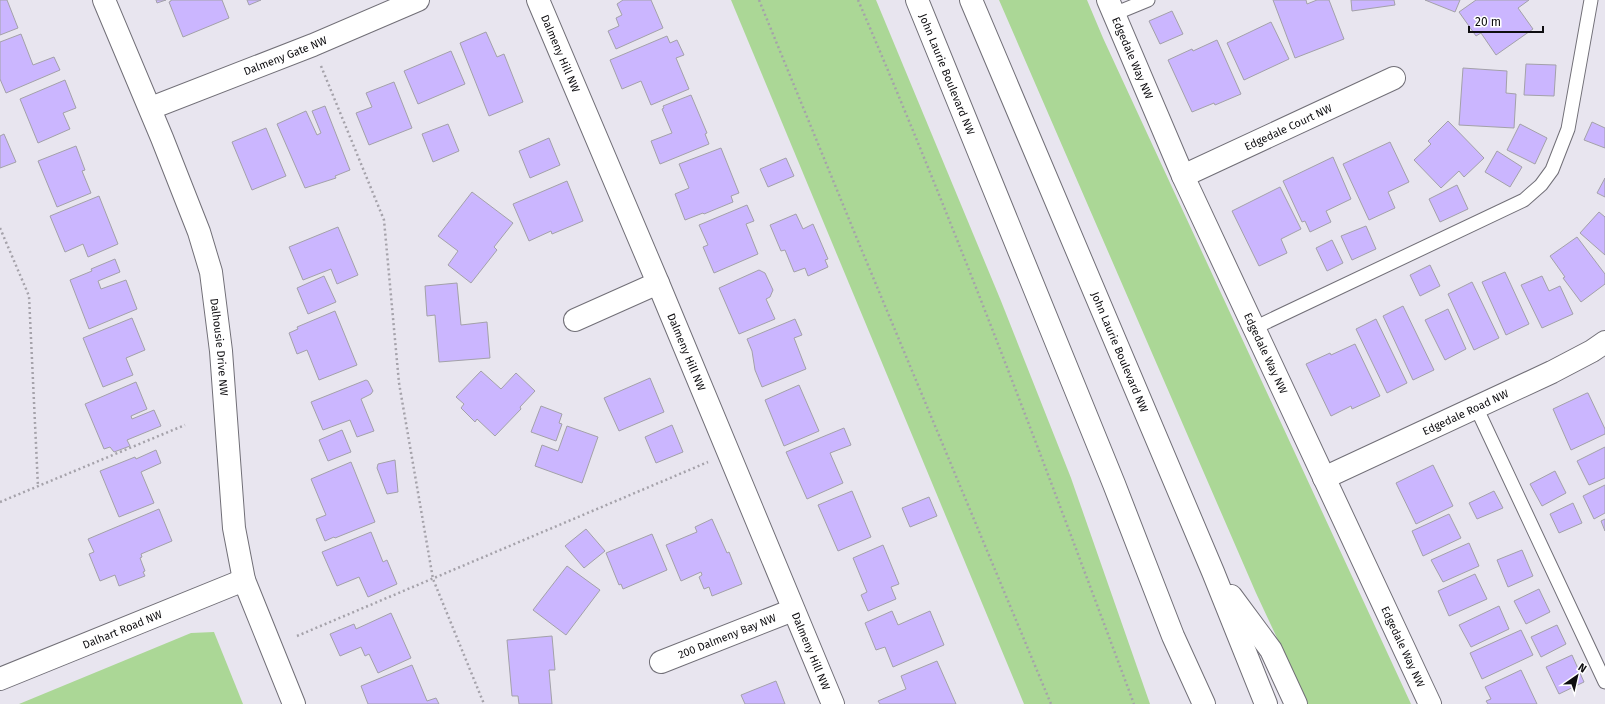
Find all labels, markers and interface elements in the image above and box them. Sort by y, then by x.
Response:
scale bar [1469,8,1543,34]
street label: John Laurie Boulevard NW [917,12,978,137]
street label: Dalmeny Hill NW [538,13,583,94]
street label: Edgedale Way NW [1109,15,1156,101]
text: 20 m [1475,15,1501,29]
street label: Dalmeny Gate NW [242,33,329,78]
street label: Edgedale Court NW [1242,101,1334,153]
street label: John Laurie Boulevard NW [1089,290,1151,414]
street label: Dalhousie Drive NW [208,298,231,396]
street label: Dalmeny Hill NW [665,311,709,393]
street label: Edgedale Way NW [1241,311,1290,396]
street label: Edgedale Road NW [1420,387,1510,438]
street label: Edgedale Way NW [1379,604,1428,689]
street label: Dalhart Road NW [81,607,164,651]
street label: Dalmeny Hill NW [789,610,833,692]
street label: 200 Dalmeny Bay NW [676,611,778,661]
north arrow [1557,656,1597,696]
text: N [1576,661,1589,676]

